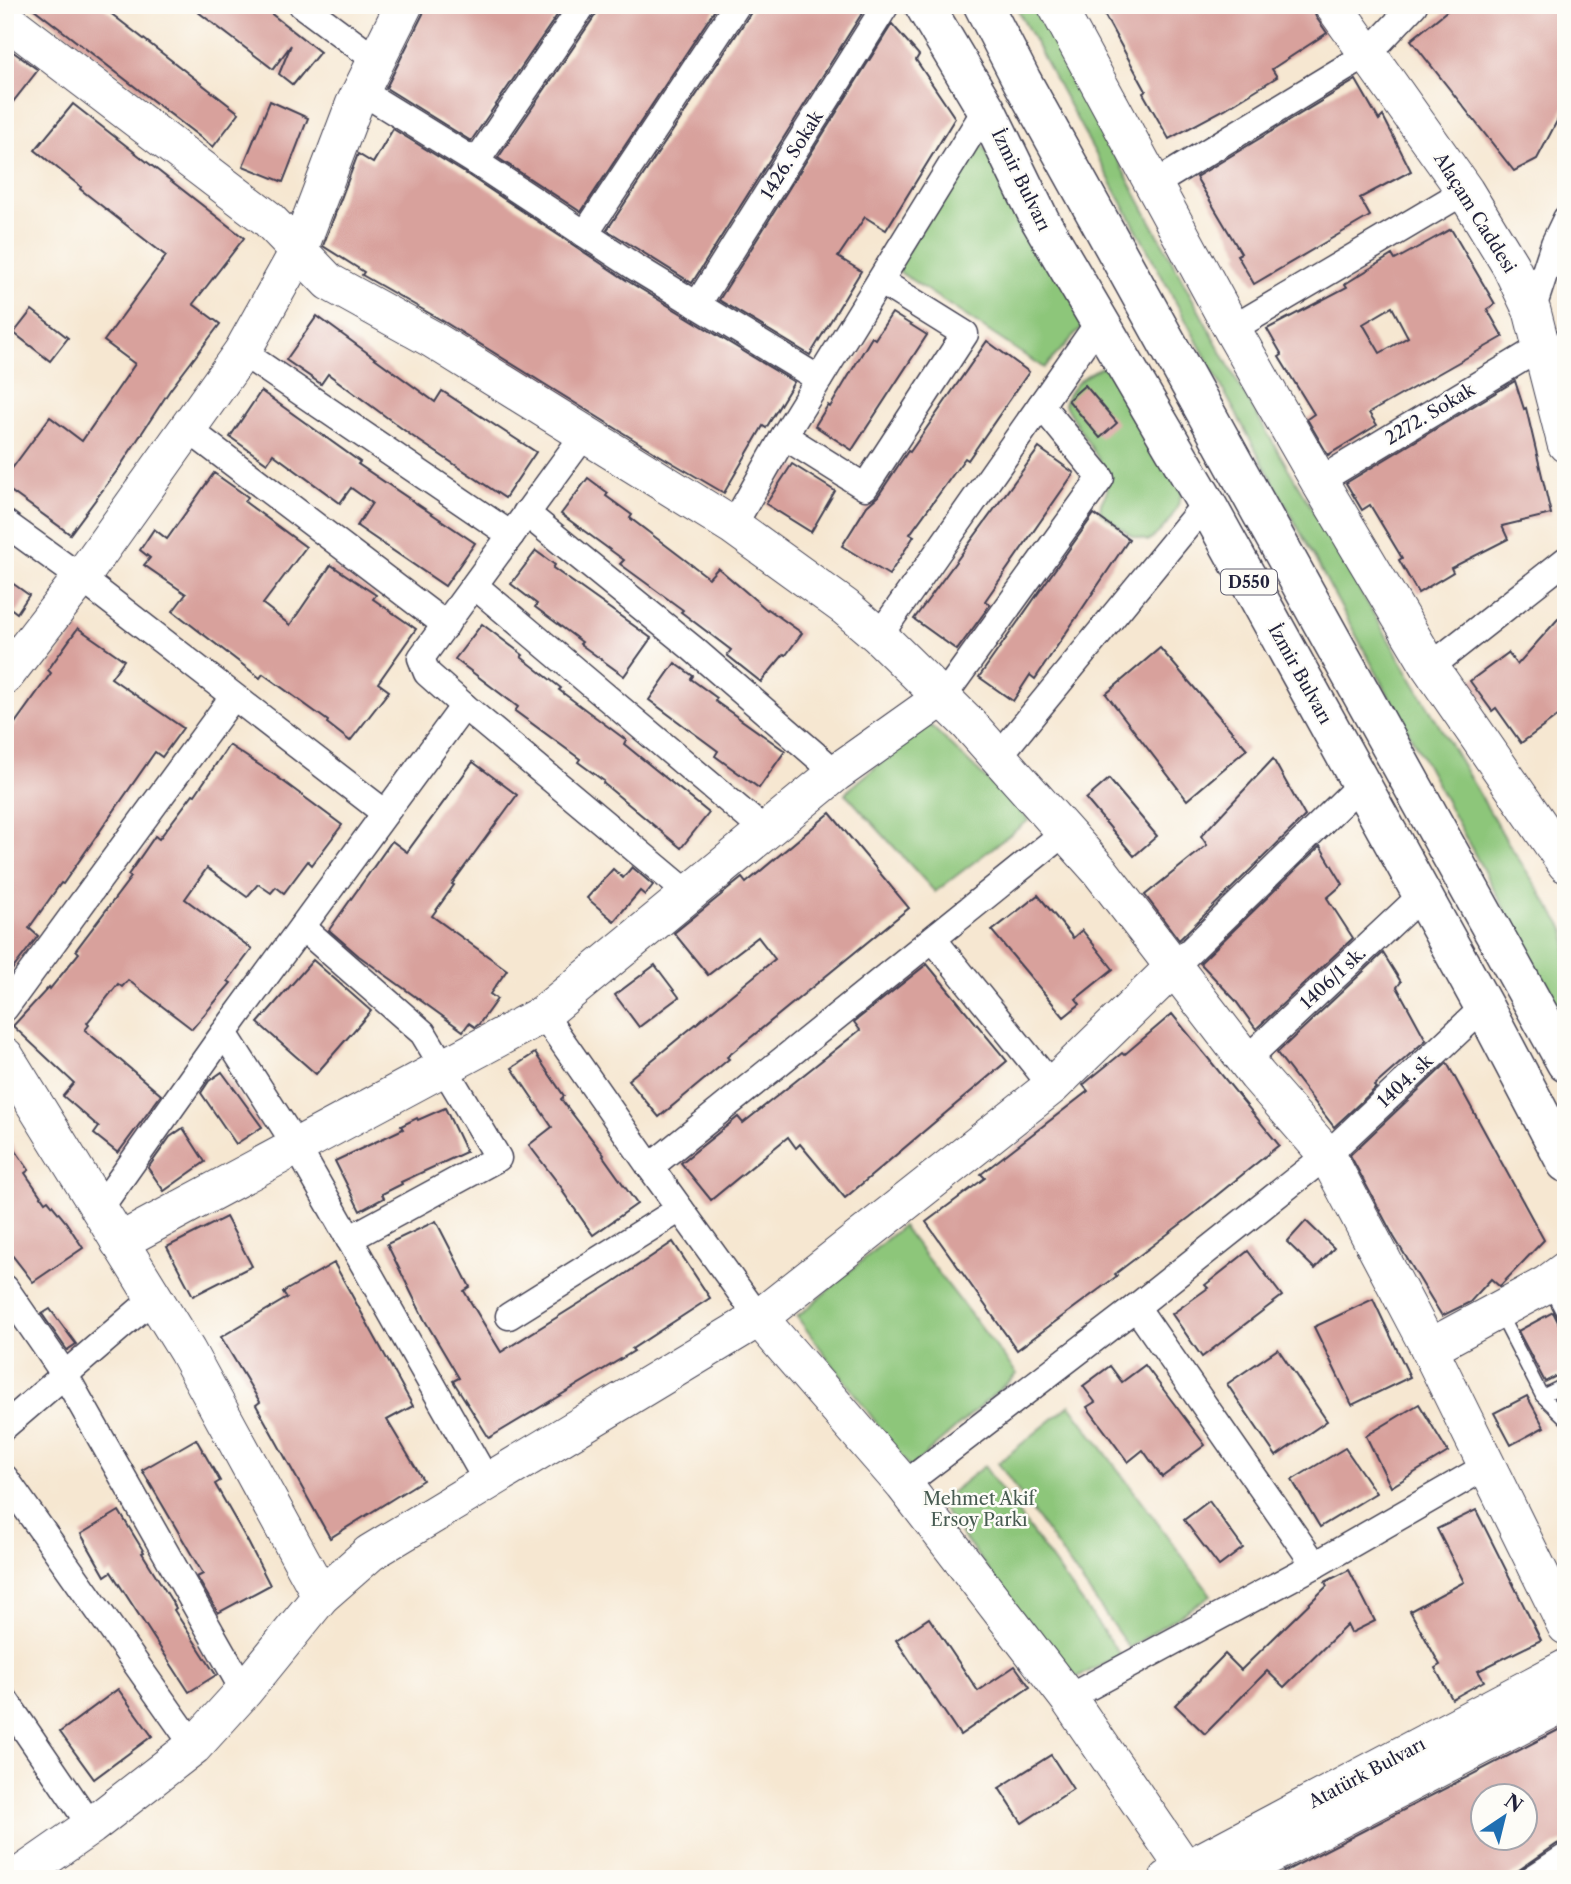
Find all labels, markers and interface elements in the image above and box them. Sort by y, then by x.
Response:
street label: 1426. Sokak [756,105,829,203]
street label: İzmir Bulvarı [987,125,1056,235]
street label: Alaçam Caddesi [1429,148,1521,278]
street label: 2272. Sokak [1381,378,1480,449]
road number: D550 [1221,569,1277,594]
street label: İzmir Bulvarı [1263,620,1338,728]
street label: 1406/1 sk. [1296,942,1370,1014]
street label: 1404. sk [1373,1049,1438,1112]
park label: Mehmet Akif Ersoy Parkı [923,1488,1038,1531]
street label: Atatürk Bulvarı [1304,1733,1430,1814]
north arrow [1470,1783,1540,1853]
text: N [1500,1789,1527,1818]

